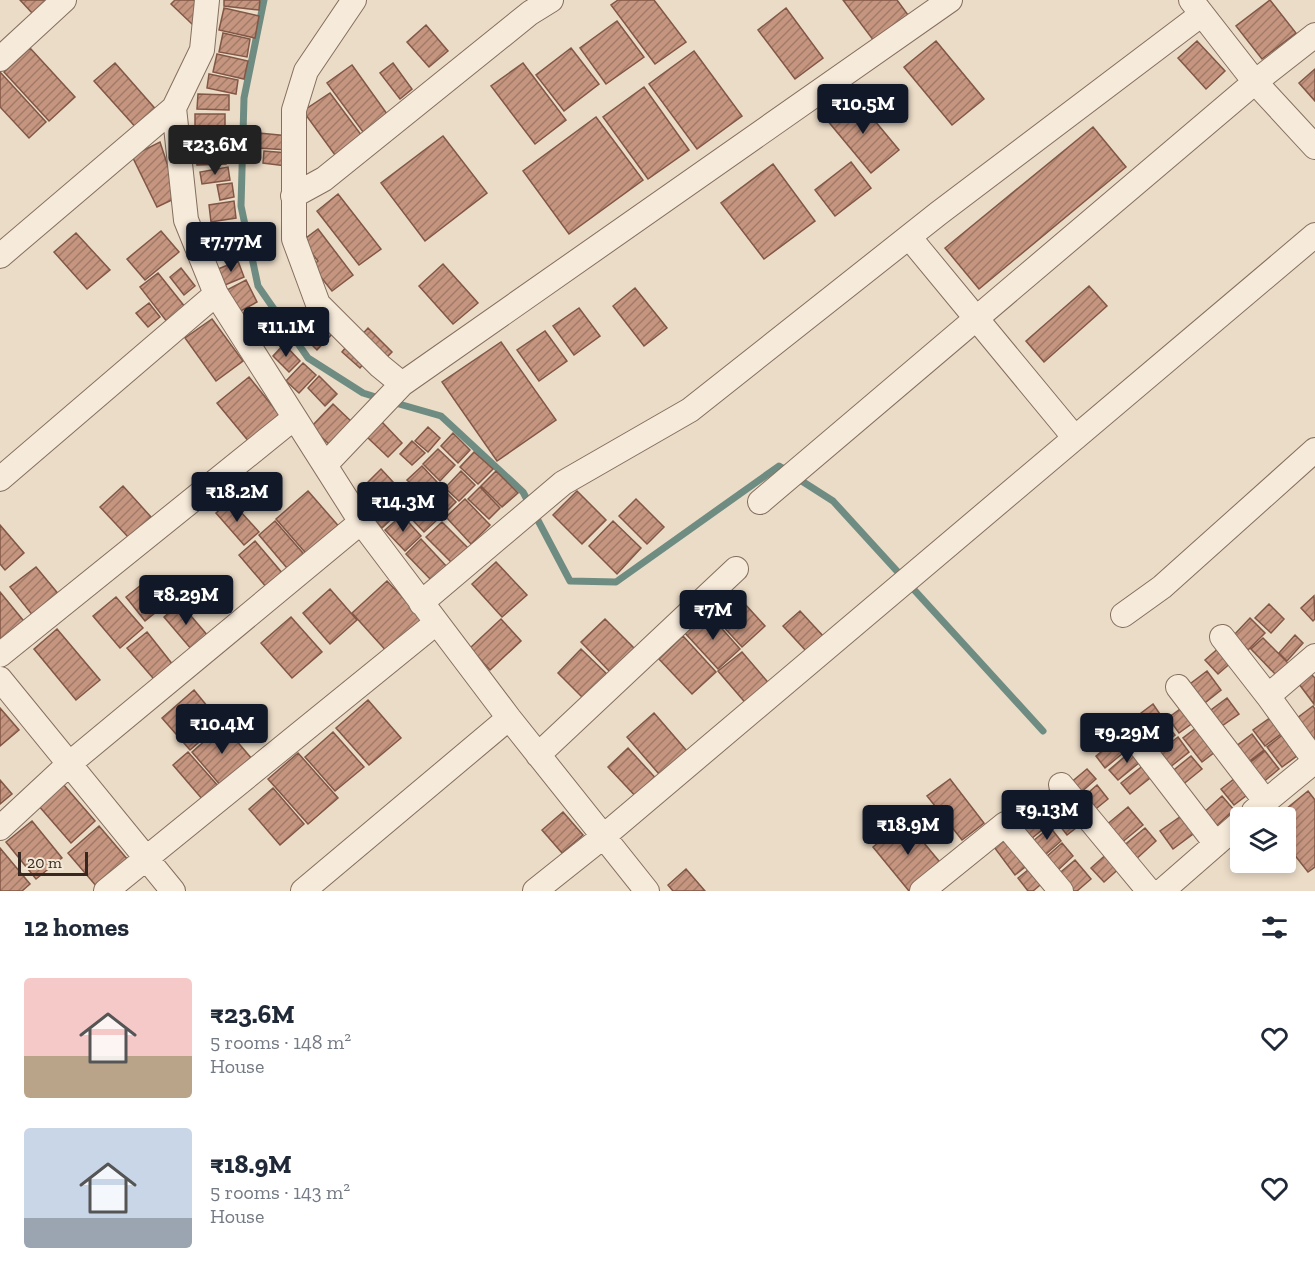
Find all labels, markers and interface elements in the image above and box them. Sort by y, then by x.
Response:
pin: ₹10.5M [814,84,912,135]
text: ₹10.5M [831,91,895,115]
pin: ₹23.6M [166,125,264,176]
text: ₹23.6M [182,132,248,156]
pin: ₹7.77M [182,222,280,273]
text: ₹7.77M [200,229,262,253]
pin: ₹11.1M [237,307,335,358]
text: ₹11.1M [257,314,315,338]
pin: ₹18.2M [188,472,286,523]
text: ₹18.2M [206,479,268,503]
pin: ₹14.3M [354,482,452,533]
text: ₹14.3M [371,489,435,513]
pin: ₹8.29M [137,575,235,626]
text: ₹8.29M [153,582,219,606]
pin: ₹7M [684,590,742,641]
text: ₹7M [694,597,732,621]
pin: ₹10.4M [173,704,271,755]
text: ₹10.4M [190,711,254,735]
pin: ₹9.29M [1078,713,1176,764]
text: ₹9.29M [1094,720,1160,744]
pin: ₹9.13M [998,790,1096,841]
text: ₹9.13M [1016,797,1078,821]
pin: ₹18.9M [859,805,957,856]
map controls [1230,807,1296,873]
button: layers [1230,807,1296,873]
text: ₹18.9M [877,812,939,836]
scale bar [18,849,88,876]
text: 20 m [27,853,62,872]
text: 12 homes [24,911,129,943]
icon: filters [1258,911,1291,944]
text: ₹23.6M [210,998,295,1030]
icon: home [72,1002,144,1074]
icon: heart [1258,1022,1291,1055]
text: 5 rooms · 148 m² [210,1030,351,1054]
text: House [210,1054,264,1078]
text: ₹18.9M [210,1148,292,1180]
icon: home [72,1152,144,1224]
icon: heart [1258,1172,1291,1205]
text: 5 rooms · 143 m² [210,1180,350,1204]
text: House [210,1204,264,1228]

